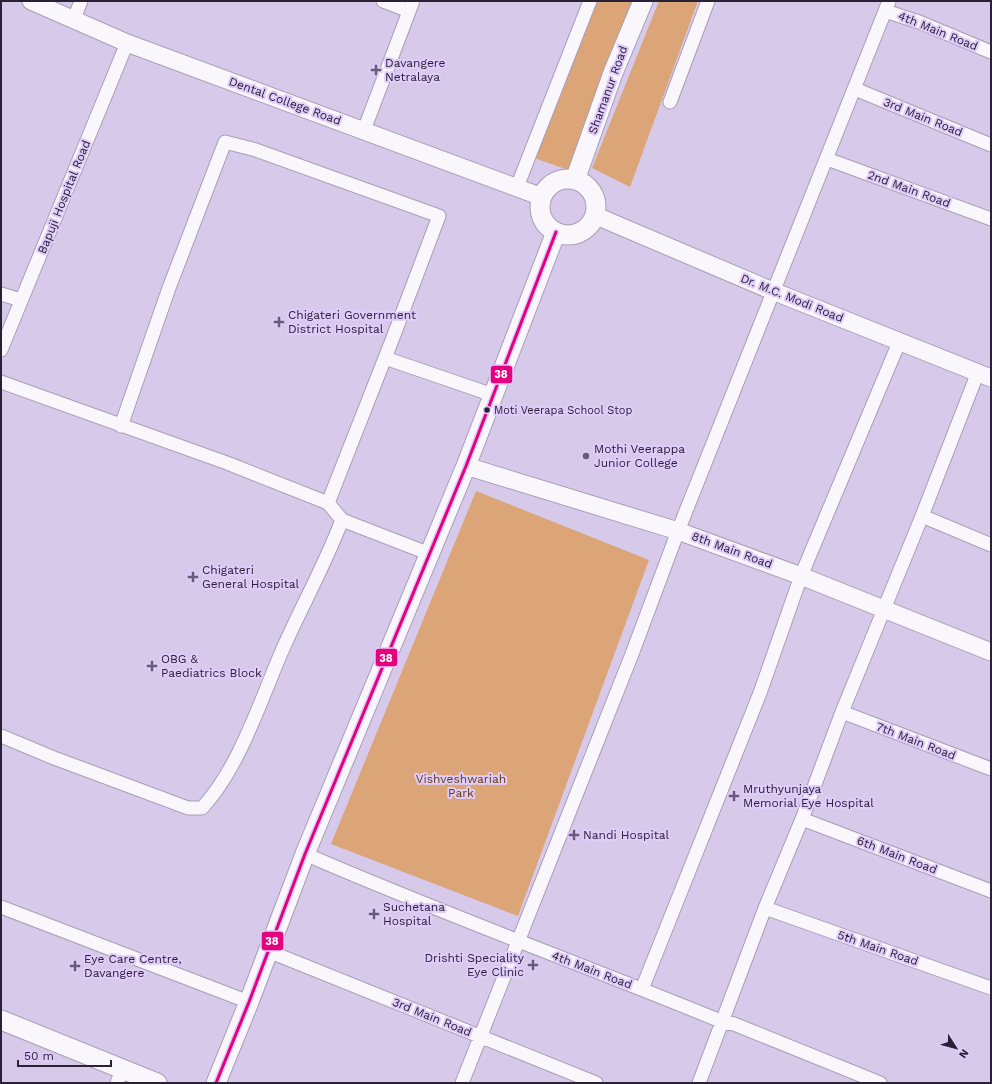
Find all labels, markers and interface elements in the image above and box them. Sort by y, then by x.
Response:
street label: 4th Main Road [896,9,980,53]
street label: Shamanur Road [586,44,630,136]
place label: Davangere Netralaya [385,56,446,84]
marker: Davangere Netralaya [370,64,382,76]
street label: Dental College Road [227,74,343,128]
street label: 3rd Main Road [881,95,965,139]
street label: Bapuji Hospital Road [35,138,93,256]
street label: 2nd Main Road [866,168,952,210]
street label: Dr. M.C. Modi Road [739,271,845,325]
place label: Chigateri Government District Hospital [288,308,416,336]
marker: Chigateri Government District Hospital [273,316,285,328]
line badge: 38 [490,365,513,384]
text: 38 [494,368,508,381]
place label: Moti Veerapa School Stop [494,404,632,417]
marker: Moti Veerapa School Stop [482,405,492,415]
place label: Mothi Veerappa Junior College [594,442,685,470]
marker: Mothi Veerappa Junior College [581,451,591,461]
street label: 8th Main Road [690,529,774,571]
place label: Chigateri General Hospital [202,563,300,591]
marker: Chigateri General Hospital [187,571,199,583]
line badge: 38 [375,648,398,667]
place label: OBG & Paediatrics Block [161,652,262,680]
text: 38 [379,652,393,665]
marker: OBG & Paediatrics Block [146,660,158,672]
street label: 7th Main Road [874,719,958,763]
park label: Vishveshwariah Park [416,772,506,800]
place label: Mruthyunjaya Memorial Eye Hospital [743,782,874,810]
marker: Mruthyunjaya Memorial Eye Hospital [728,790,740,802]
place label: Nandi Hospital [583,828,670,842]
marker: Nandi Hospital [568,829,580,841]
street label: 6th Main Road [855,833,939,877]
place label: Suchetana Hospital [383,900,445,928]
marker: Suchetana Hospital [368,908,380,920]
street label: 5th Main Road [836,928,920,968]
line badge: 38 [261,931,284,951]
text: 38 [265,935,279,948]
street label: 4th Main Road [550,948,634,992]
place label: Drishti Speciality Eye Clinic [424,951,525,979]
place label: Eye Care Centre, Davangere [84,952,182,980]
marker: Drishti Speciality Eye Clinic [527,959,539,971]
marker: Eye Care Centre, Davangere [69,960,81,972]
street label: 3rd Main Road [390,995,474,1039]
north arrow [936,1028,976,1068]
scale bar [18,1042,111,1068]
text: N [956,1046,971,1061]
text: 50 m [24,1049,54,1063]

